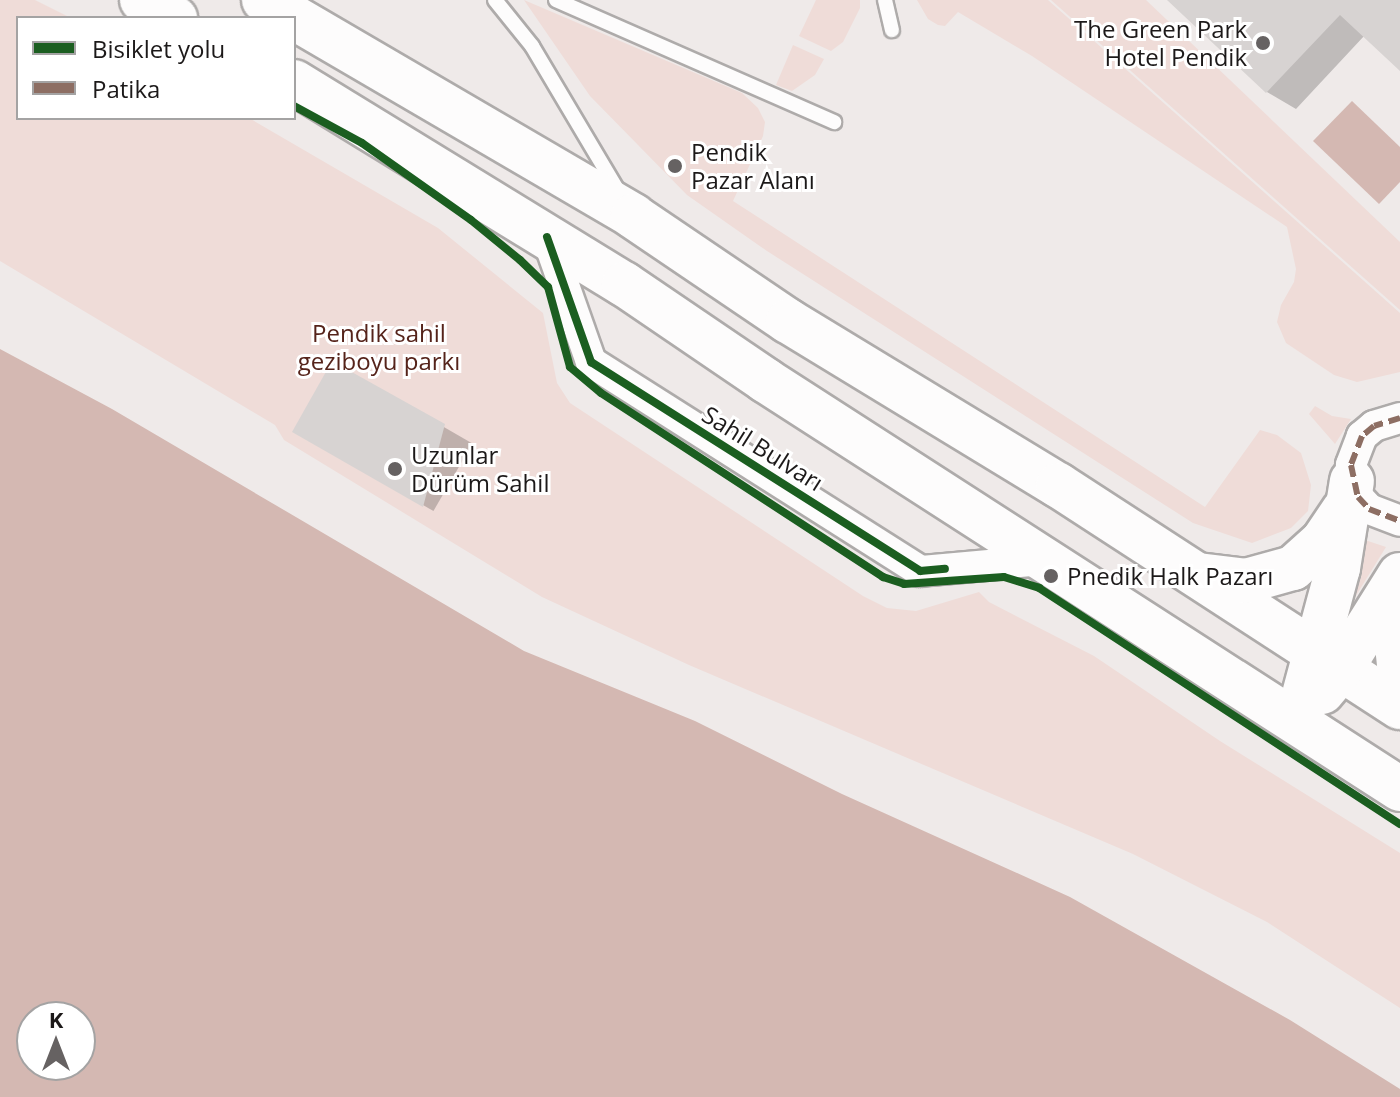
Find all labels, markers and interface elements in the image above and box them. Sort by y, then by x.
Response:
place label: The Green Park Hotel Pendik [1074,15,1247,71]
legend [16,16,296,120]
text: Bisiklet yolu [92,32,225,65]
marker: The Green Park Hotel Pendik [1254,34,1272,52]
text: Patika [92,72,160,105]
place label: Pendik Pazar Alanı [691,138,815,194]
marker: Pendik Pazar Alanı [666,157,684,175]
park label: Pendik sahil geziboyu parkı [298,319,460,375]
street label: Sahil Bulvarı [697,399,829,497]
place label: Uzunlar Dürüm Sahil [411,441,549,497]
marker: Uzunlar Dürüm Sahil [386,460,404,478]
place label: Pnedik Halk Pazarı [1067,562,1273,590]
marker: Pnedik Halk Pazarı [1042,567,1060,585]
north arrow [16,1001,96,1081]
text: K [49,1004,63,1034]

